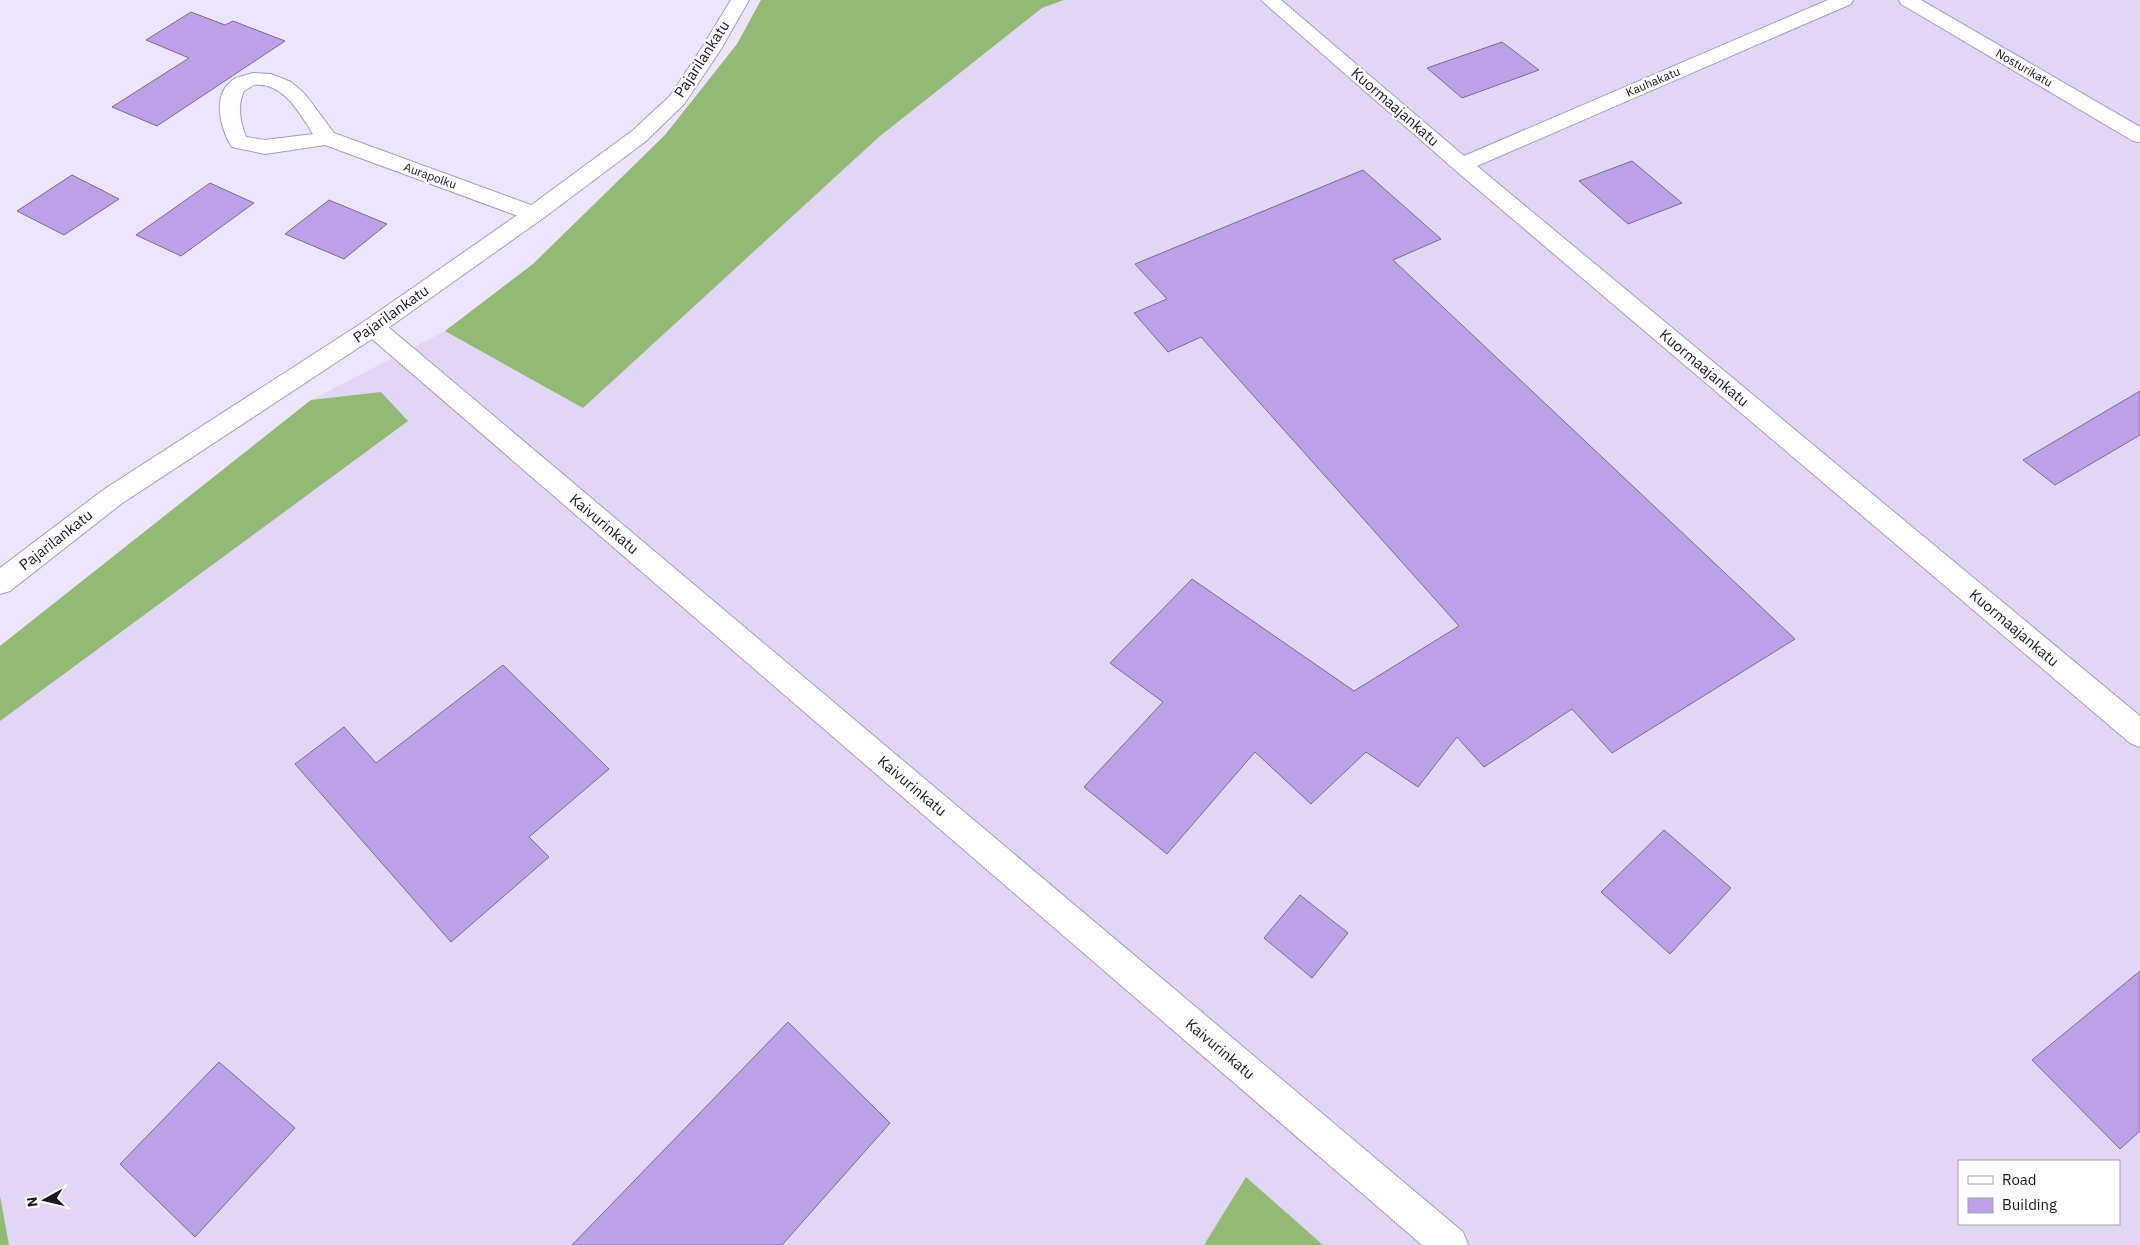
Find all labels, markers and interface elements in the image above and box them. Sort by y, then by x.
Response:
street label: Pajarilankatu [670,17,734,101]
street label: Nosturikatu [1993,45,2055,90]
street label: Kuormaajankatu [1347,63,1443,150]
street label: Kauhakatu [1623,63,1682,100]
street label: Aurapolku [402,159,459,192]
street label: Pajarilankatu [349,281,432,347]
street label: Kuormaajankatu [1656,325,1753,411]
street label: Kaivurinkatu [566,489,643,558]
street label: Pajarilankatu [15,505,96,574]
street label: Kuormaajankatu [1966,585,2063,671]
street label: Kaivurinkatu [874,751,951,820]
street label: Kaivurinkatu [1182,1014,1259,1083]
legend [1958,1160,2120,1225]
text: Road [2002,1170,2037,1189]
north arrow [20,1175,70,1225]
text: Building [2002,1195,2057,1214]
text: N [23,1196,42,1208]

